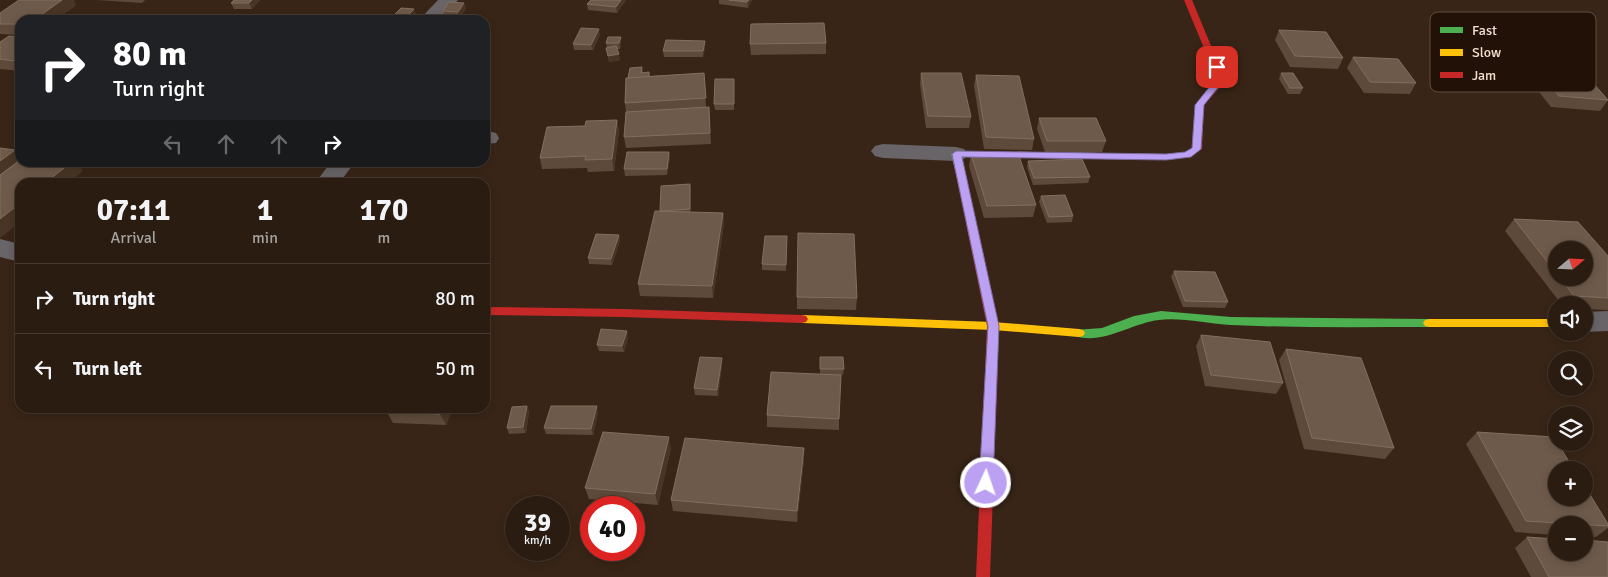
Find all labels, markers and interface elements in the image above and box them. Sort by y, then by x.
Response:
legend [1430,12,1596,92]
text: Fast [1472,22,1497,39]
text: 80 m [113,32,187,75]
icon: right [30,35,95,100]
text: Slow [1472,44,1501,61]
pin [1196,46,1238,88]
icon: arrive [1203,53,1231,81]
text: Jam [1472,67,1496,84]
text: Turn right [113,75,205,102]
icon: left [159,130,187,158]
icon: ahead [212,130,240,158]
icon: ahead [265,130,293,158]
icon: right [318,130,346,158]
text: 07:11 [97,192,170,229]
text: 1 [257,192,273,229]
text: 170 [360,192,408,229]
text: Arrival [110,228,157,248]
text: min [252,228,278,248]
text: m [378,228,390,248]
north arrow [1548,241,1592,286]
map controls [1548,241,1593,561]
icon: right [30,285,58,313]
text: Turn right [73,287,155,311]
text: 80 m [435,287,475,311]
button: sound [1548,296,1593,341]
button: search [1548,351,1593,396]
icon: left [30,355,58,383]
text: Turn left [73,357,142,381]
text: 50 m [435,357,475,381]
button: layers [1548,406,1593,451]
position arrow [959,456,1011,508]
button: + [1548,461,1593,506]
speed limit sign: 40 [580,496,645,561]
text: 39 [524,507,551,538]
button: − [1548,516,1593,561]
text: km/h [524,533,551,548]

